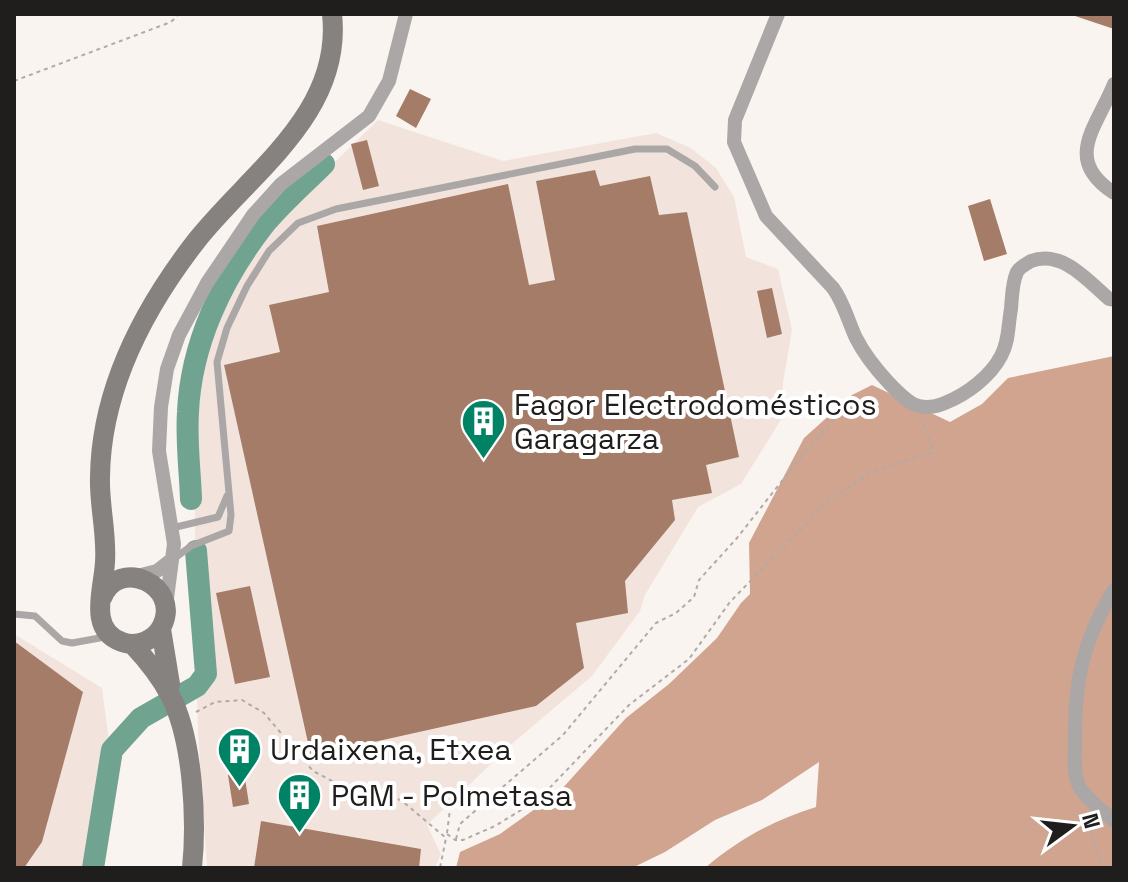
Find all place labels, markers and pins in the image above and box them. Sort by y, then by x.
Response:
place label: Fagor Electrodomésticos Garagarza [514,385,876,458]
building icon: Fagor Electrodomésticos Garagarza [459,398,507,461]
building icon: Urdaixena, Etxea [215,726,263,789]
place label: Urdaixena, Etxea [270,730,512,769]
building icon: PGM - Polmetasa [276,772,324,835]
place label: PGM - Polmetasa [331,776,572,815]

